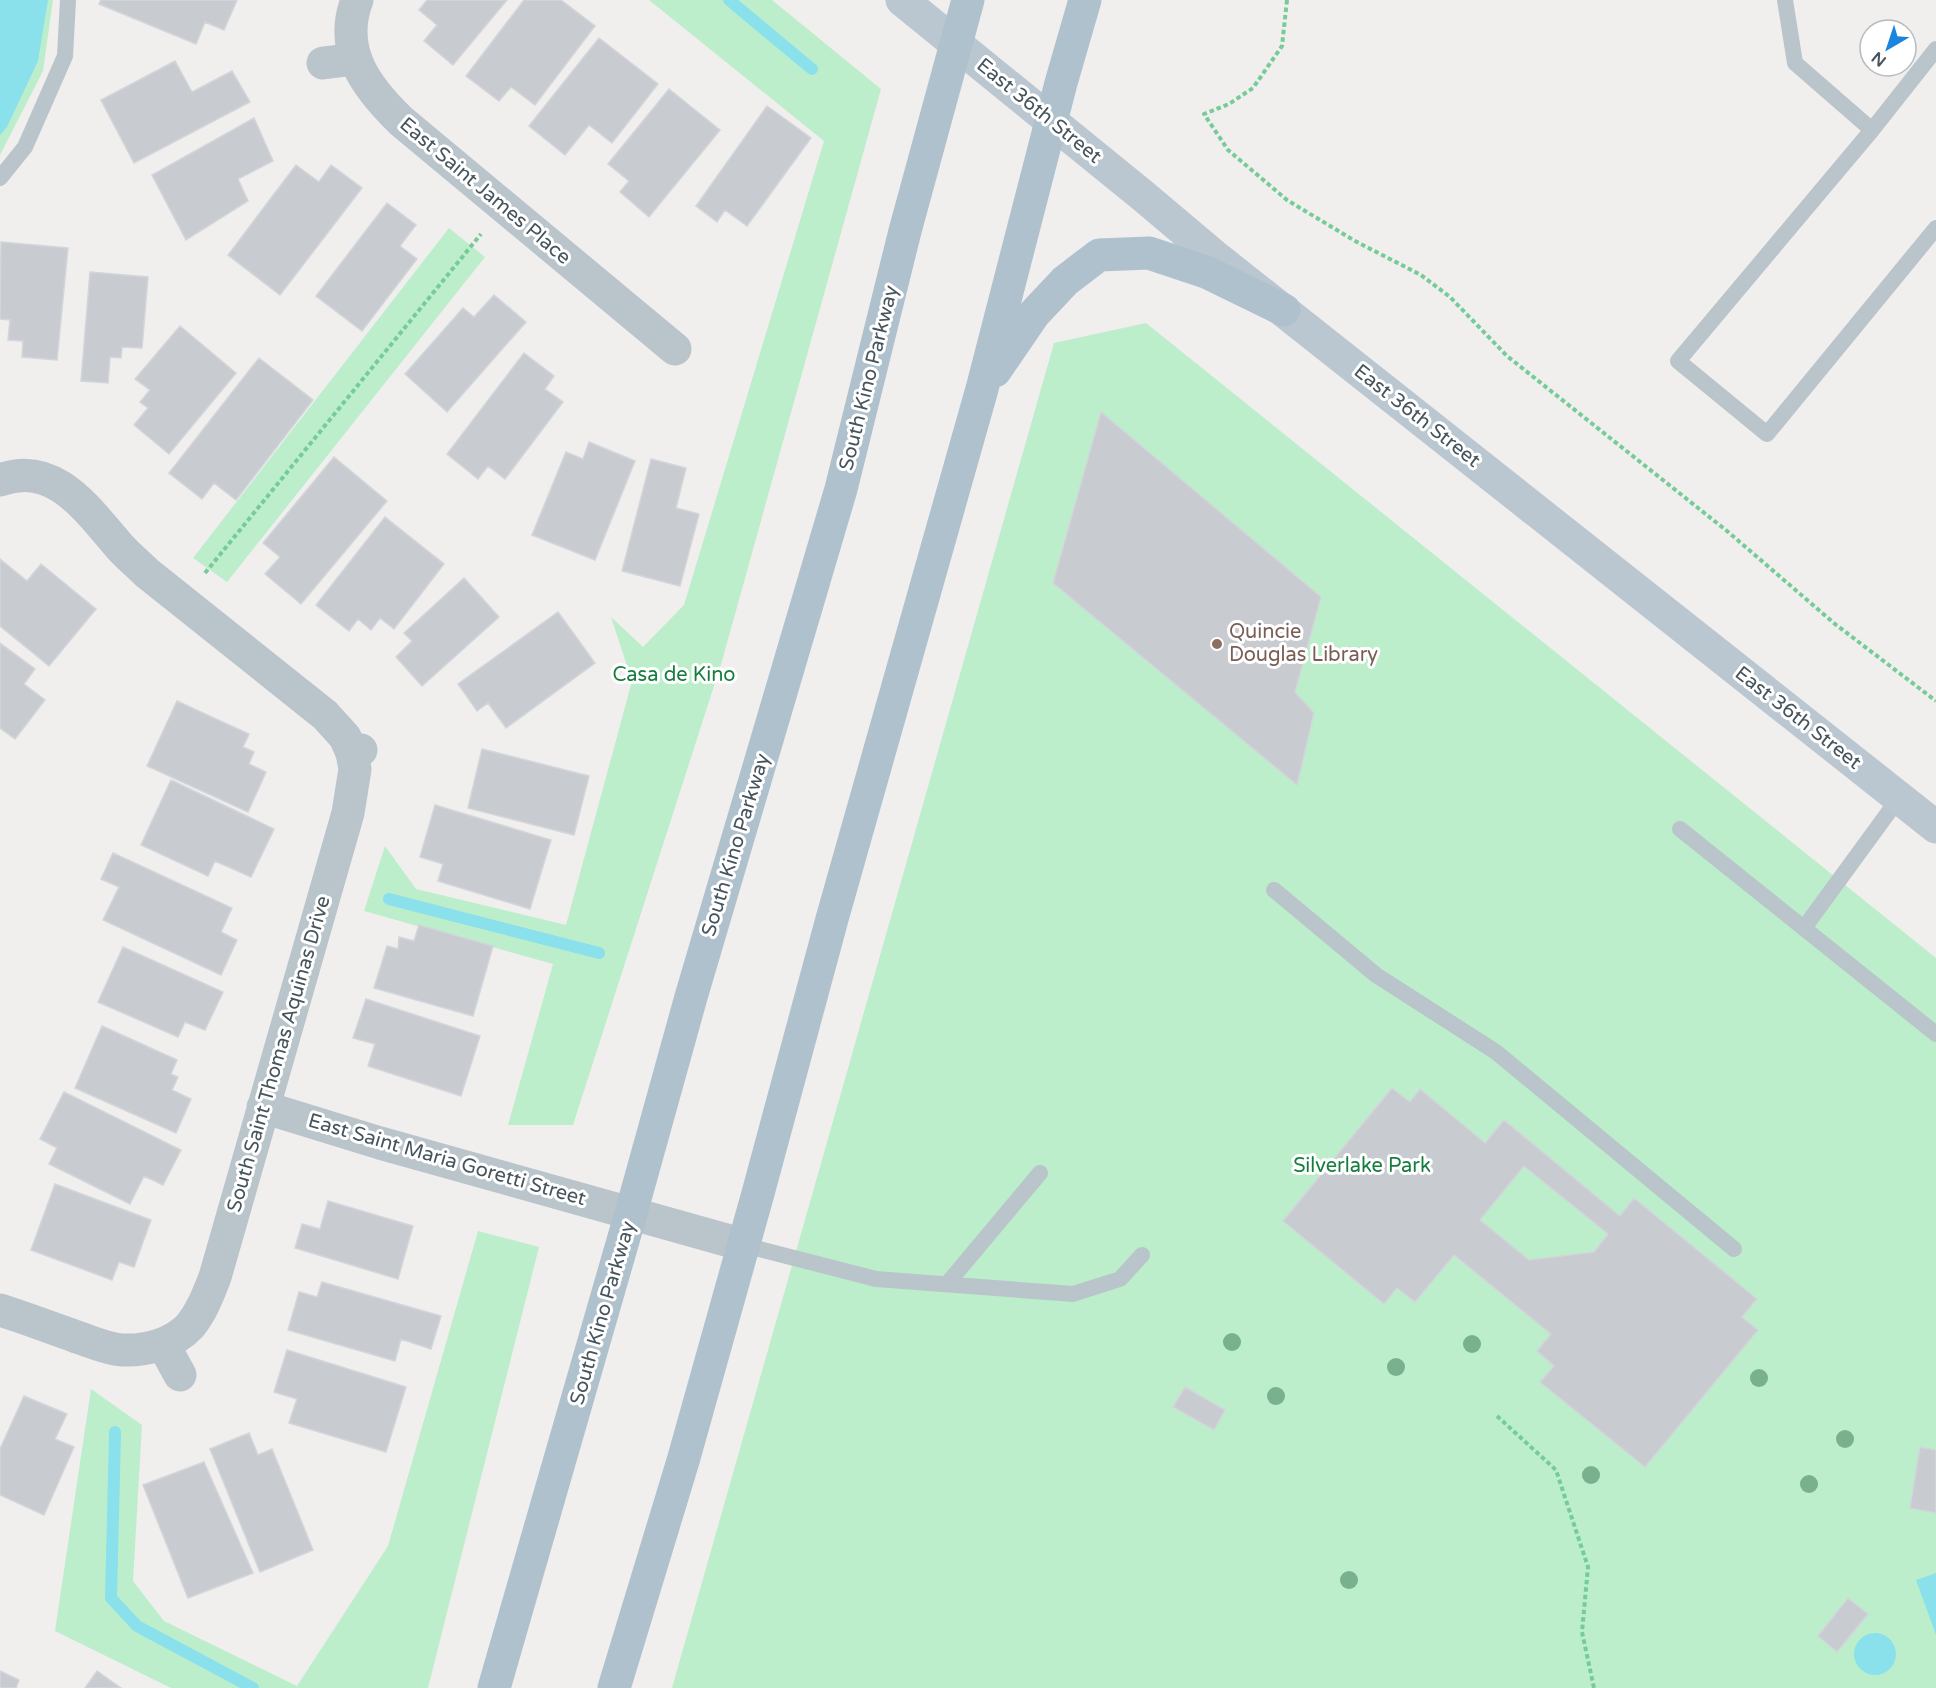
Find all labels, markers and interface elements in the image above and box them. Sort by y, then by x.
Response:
north arrow [1858,18,1918,78]
text: N [1868,47,1890,71]
street label: East 36th Street [972,53,1106,169]
street label: East Saint James Place [395,112,575,270]
street label: South Kino Parkway [834,283,904,473]
street label: East 36th Street [1349,359,1485,473]
place label: Quincie Douglas Library [1229,620,1378,667]
marker: Quincie Douglas Library [1210,637,1224,651]
street label: East 36th Street [1730,661,1866,775]
park label: Casa de Kino [612,663,736,687]
street label: South Kino Parkway [697,750,775,939]
street label: South Saint Thomas Aquinas Drive [222,893,336,1215]
street label: East Saint Maria Goretti Street [305,1109,589,1211]
park label: Silverlake Park [1293,1154,1431,1178]
street label: South Kino Parkway [565,1218,641,1408]

